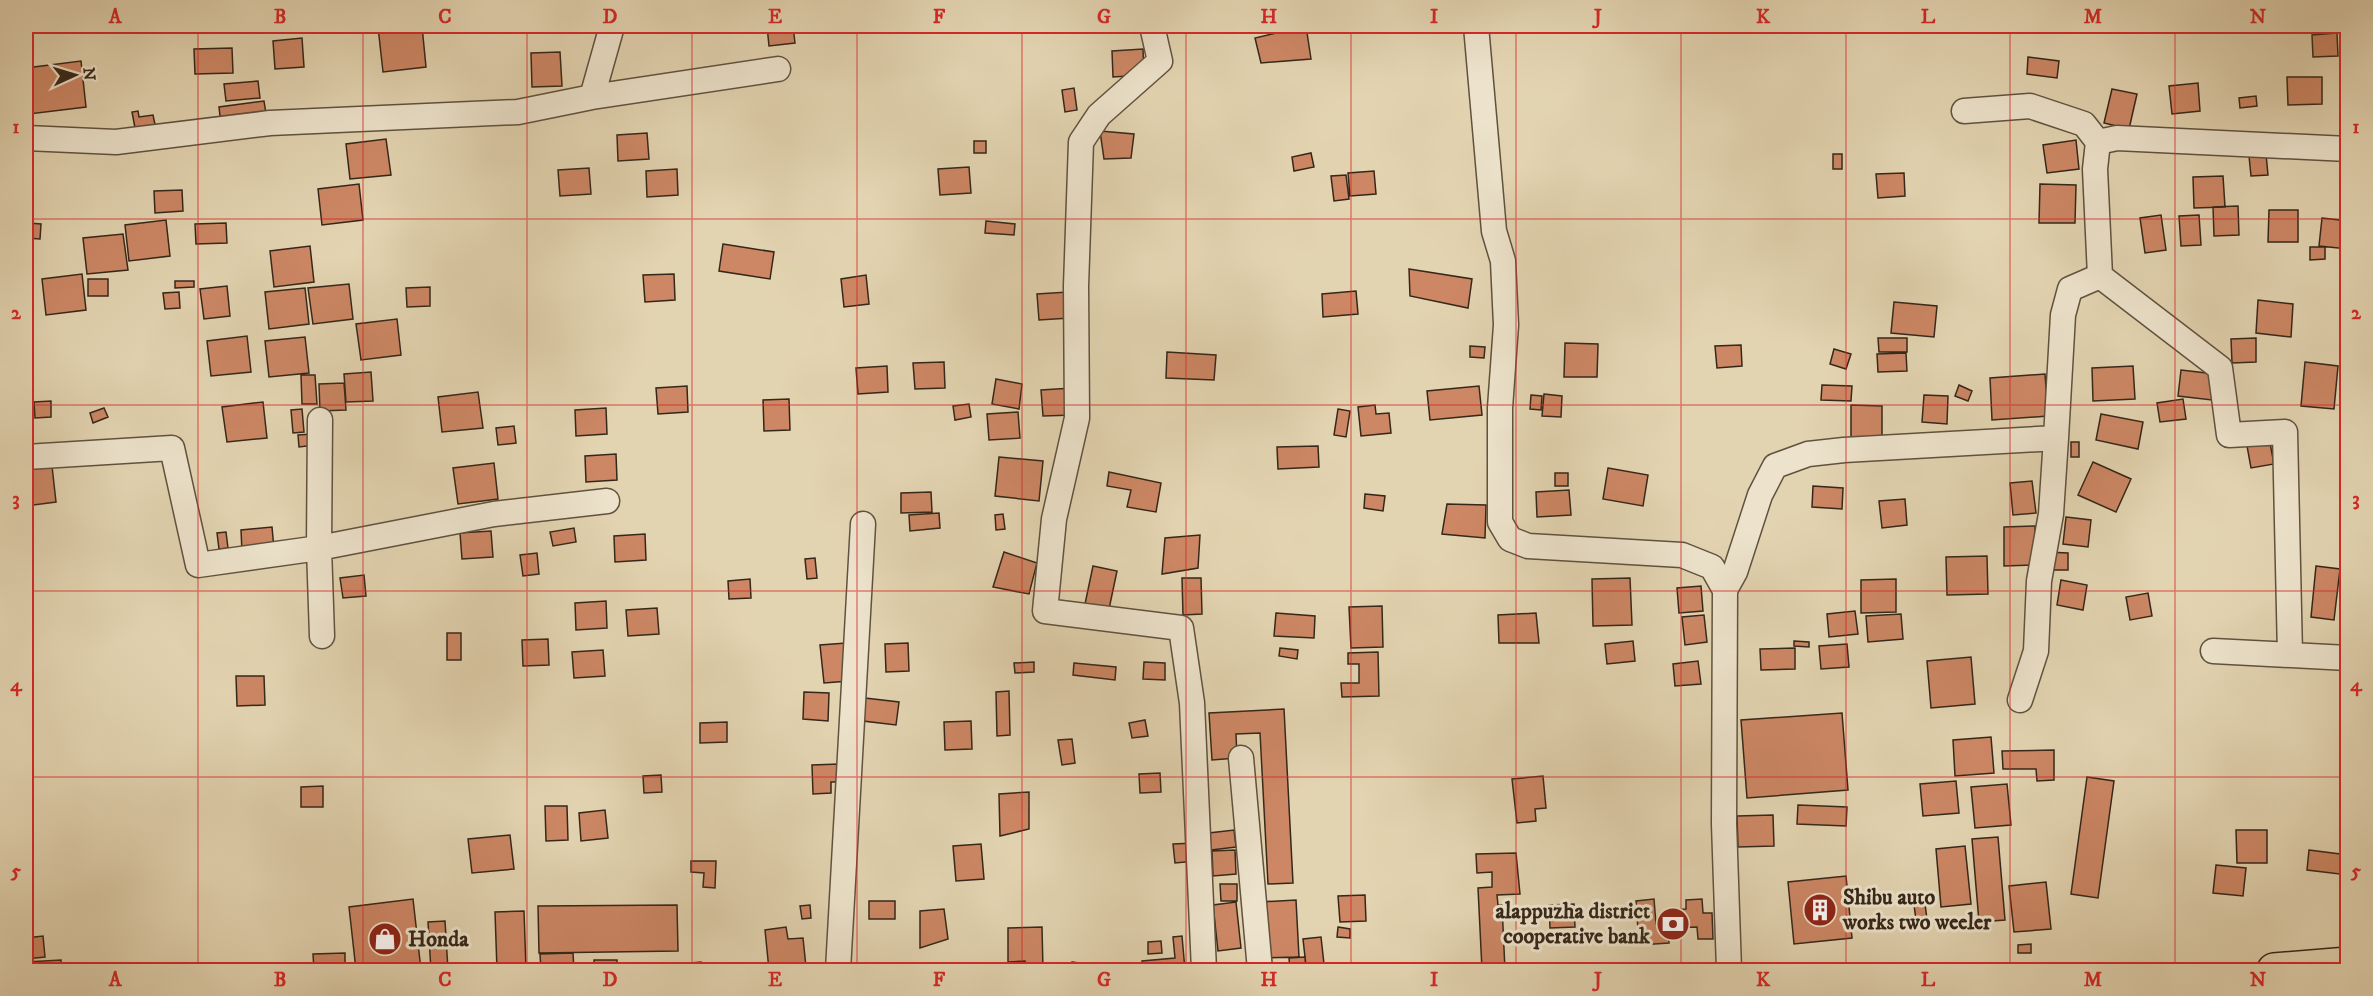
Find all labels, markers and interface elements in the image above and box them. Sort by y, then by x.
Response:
text: A [108,5,123,30]
text: B [274,5,286,30]
text: C [438,5,452,30]
text: D [603,5,618,30]
text: E [768,5,782,30]
text: F [933,5,946,30]
text: G [1097,5,1111,30]
text: H [1261,5,1278,30]
text: I [1430,5,1438,30]
text: J [1592,5,1602,30]
text: K [1756,5,1771,30]
text: L [1921,5,1936,30]
text: M [2084,5,2102,30]
text: N [2250,5,2267,30]
north arrow [45,45,105,105]
text: N [79,67,99,81]
text: 1 [12,115,20,140]
text: 1 [2352,115,2360,140]
text: 2 [11,301,22,326]
text: 2 [2351,301,2362,326]
text: 3 [12,487,20,512]
text: 3 [2352,487,2360,512]
text: 4 [10,673,23,698]
text: 4 [2350,673,2363,698]
text: 5 [10,859,21,884]
text: 5 [2350,859,2361,884]
place label: Shibu auto works two weeler [1842,884,1992,936]
building icon: Shibu auto works two weeler [1802,892,1838,928]
place label: alappuzha district cooperative bank [1495,898,1651,950]
bank icon: alappuzha district cooperative bank [1655,906,1691,942]
shop icon: Honda [367,921,403,957]
place label: Honda [408,926,469,953]
text: A [108,968,123,993]
text: B [274,968,286,993]
text: C [438,968,452,993]
text: D [603,968,618,993]
text: E [768,968,782,993]
text: F [933,968,946,993]
text: G [1097,968,1111,993]
text: H [1261,968,1278,993]
text: I [1430,968,1438,993]
text: J [1592,968,1602,993]
text: K [1756,968,1771,993]
text: L [1921,968,1936,993]
text: M [2084,968,2102,993]
text: N [2250,968,2267,993]

